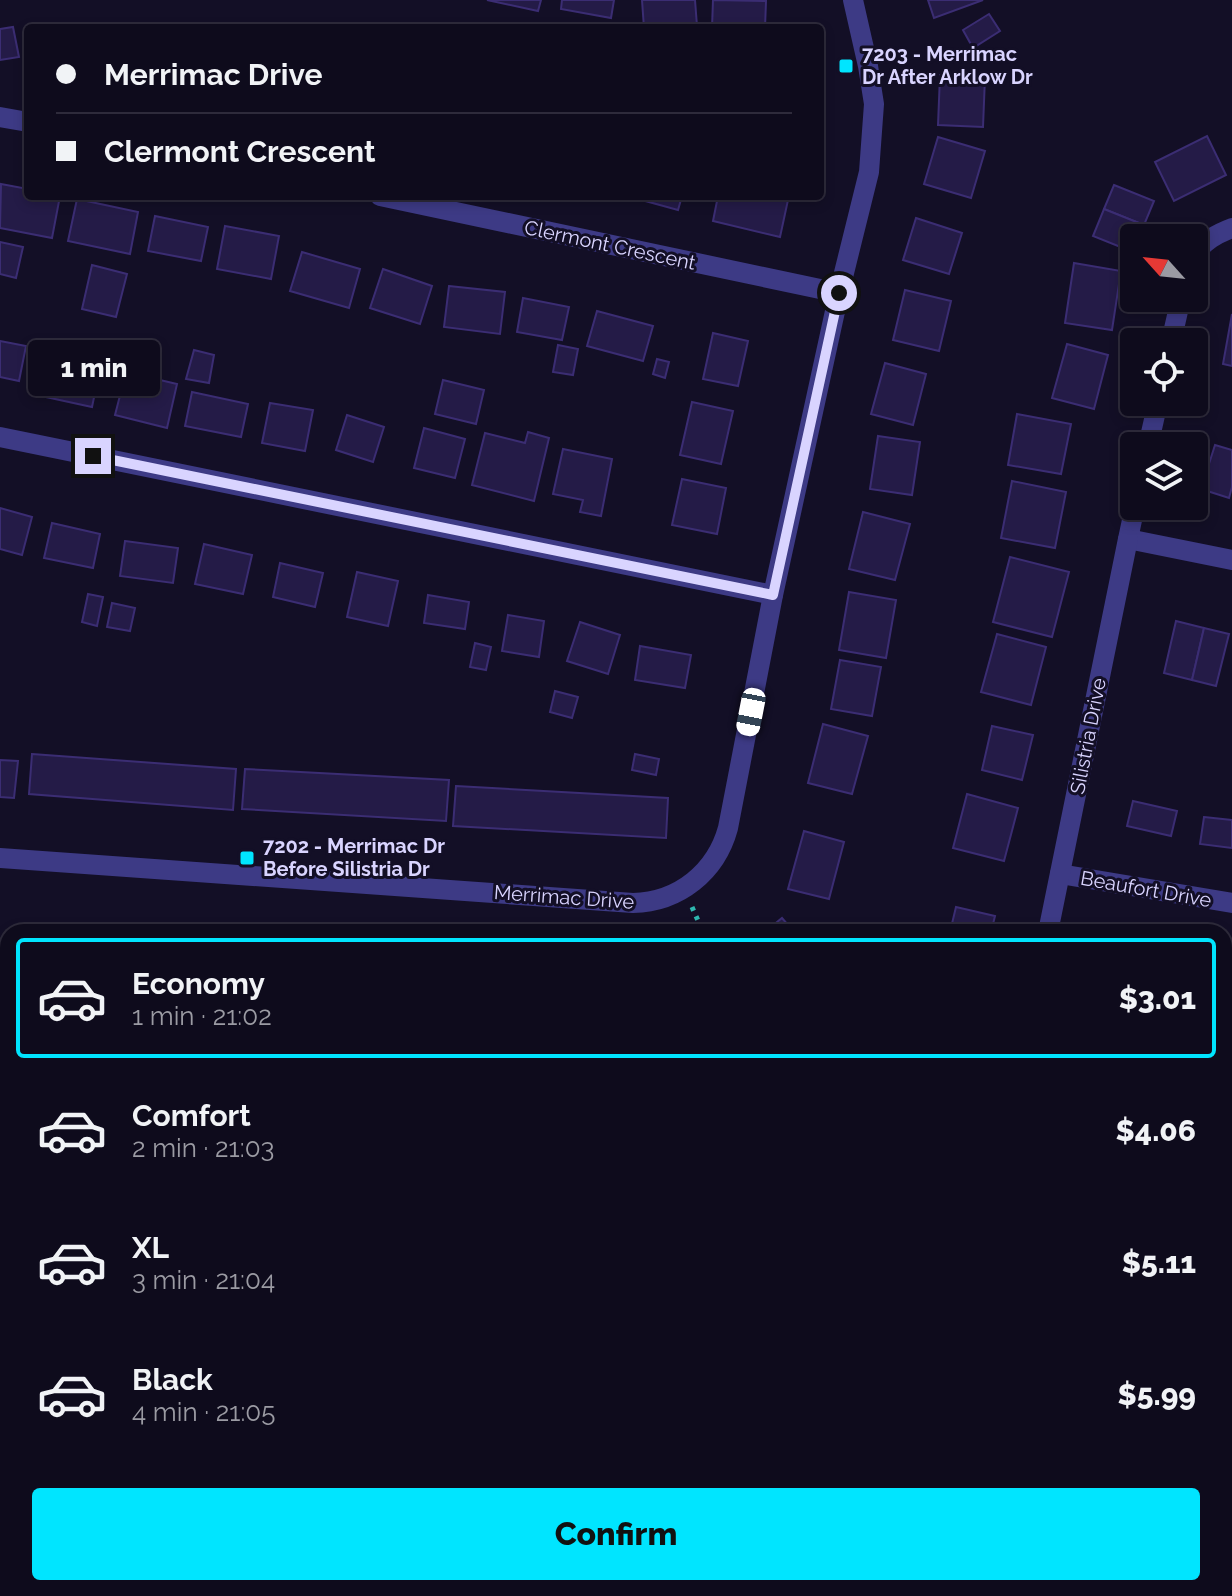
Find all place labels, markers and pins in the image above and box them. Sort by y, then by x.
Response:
place label: 7203 - Merrimac Dr After Arklow Dr [862,42,1033,89]
marker: 7203 - Merrimac Dr After Arklow Dr [837,57,855,75]
place label: 7202 - Merrimac Dr Before Silistria Dr [263,834,445,881]
marker: 7202 - Merrimac Dr Before Silistria Dr [238,849,256,867]

